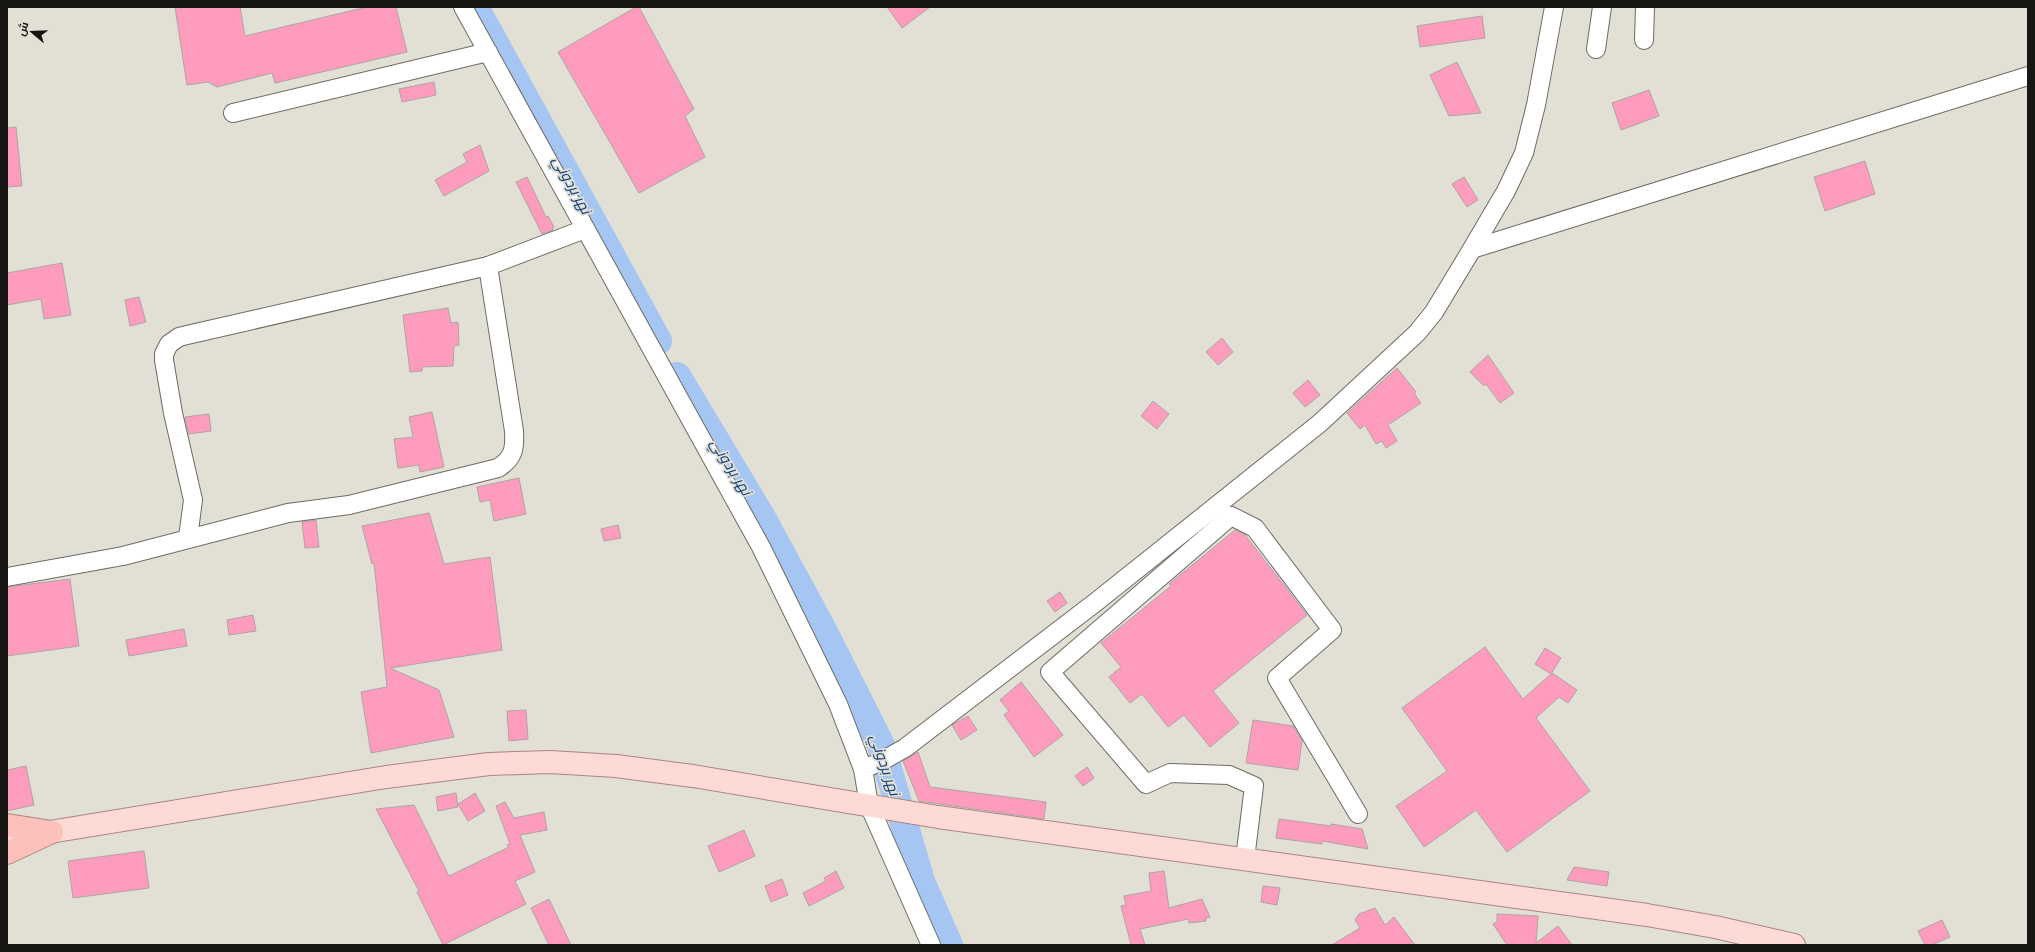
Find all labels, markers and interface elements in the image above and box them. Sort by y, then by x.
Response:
north arrow [12,12,52,52]
text: ش [14,20,31,38]
water label: نهر بردوني [546,152,597,220]
water label: نهر بردوني [704,435,757,502]
water label: نهر بردوني [863,732,905,801]

